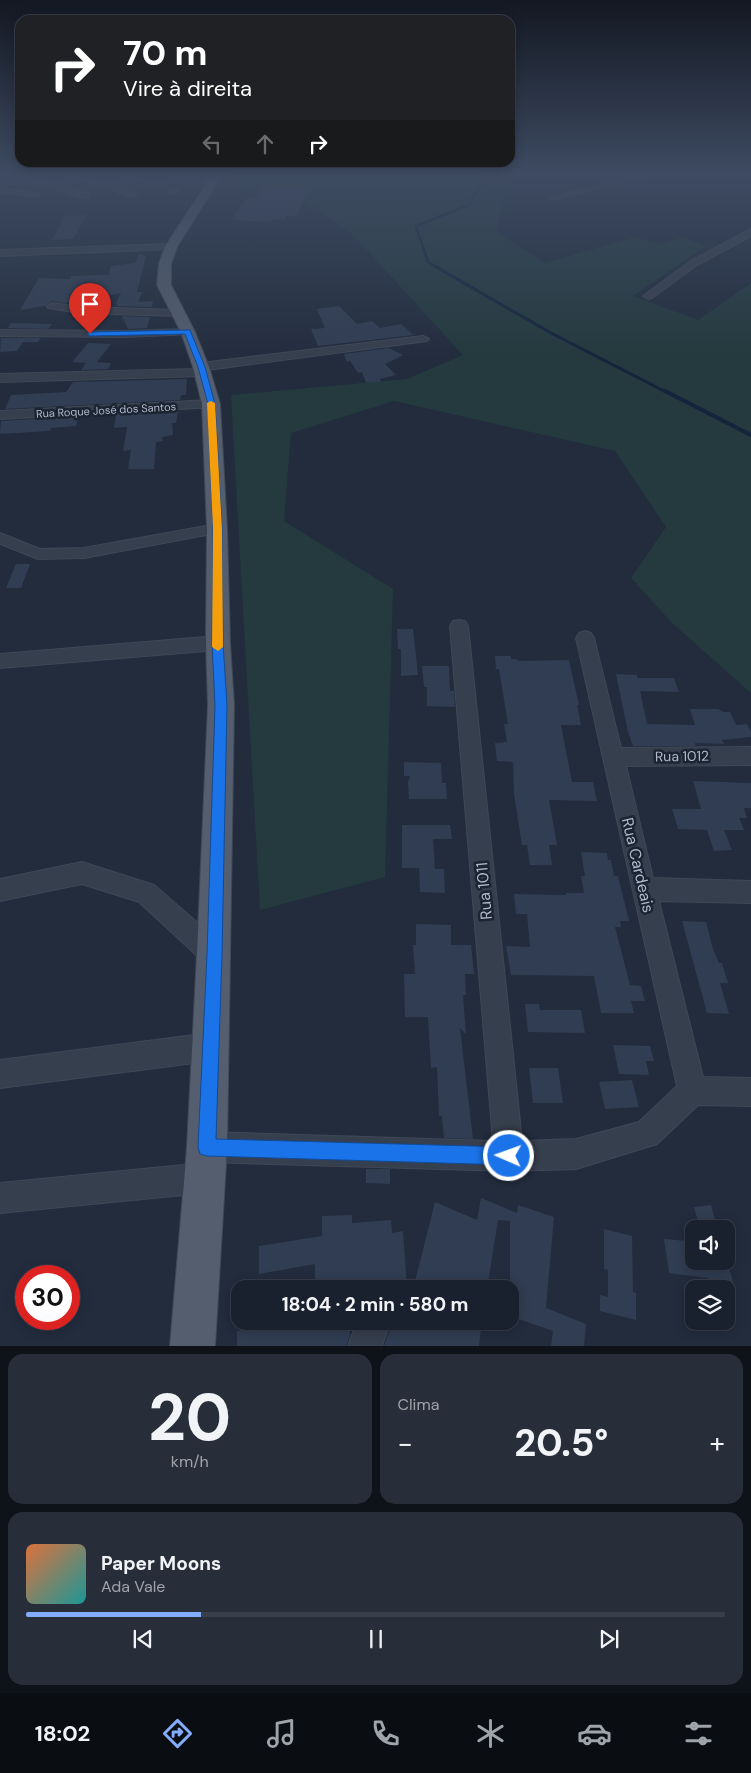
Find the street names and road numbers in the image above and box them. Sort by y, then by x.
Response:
street label: Rua Roque José dos Santos [36,399,176,421]
street label: Rua 1012 [655,747,709,765]
street label: Rua Cardeais [617,815,659,915]
street label: Rua 1011 [471,861,497,921]

